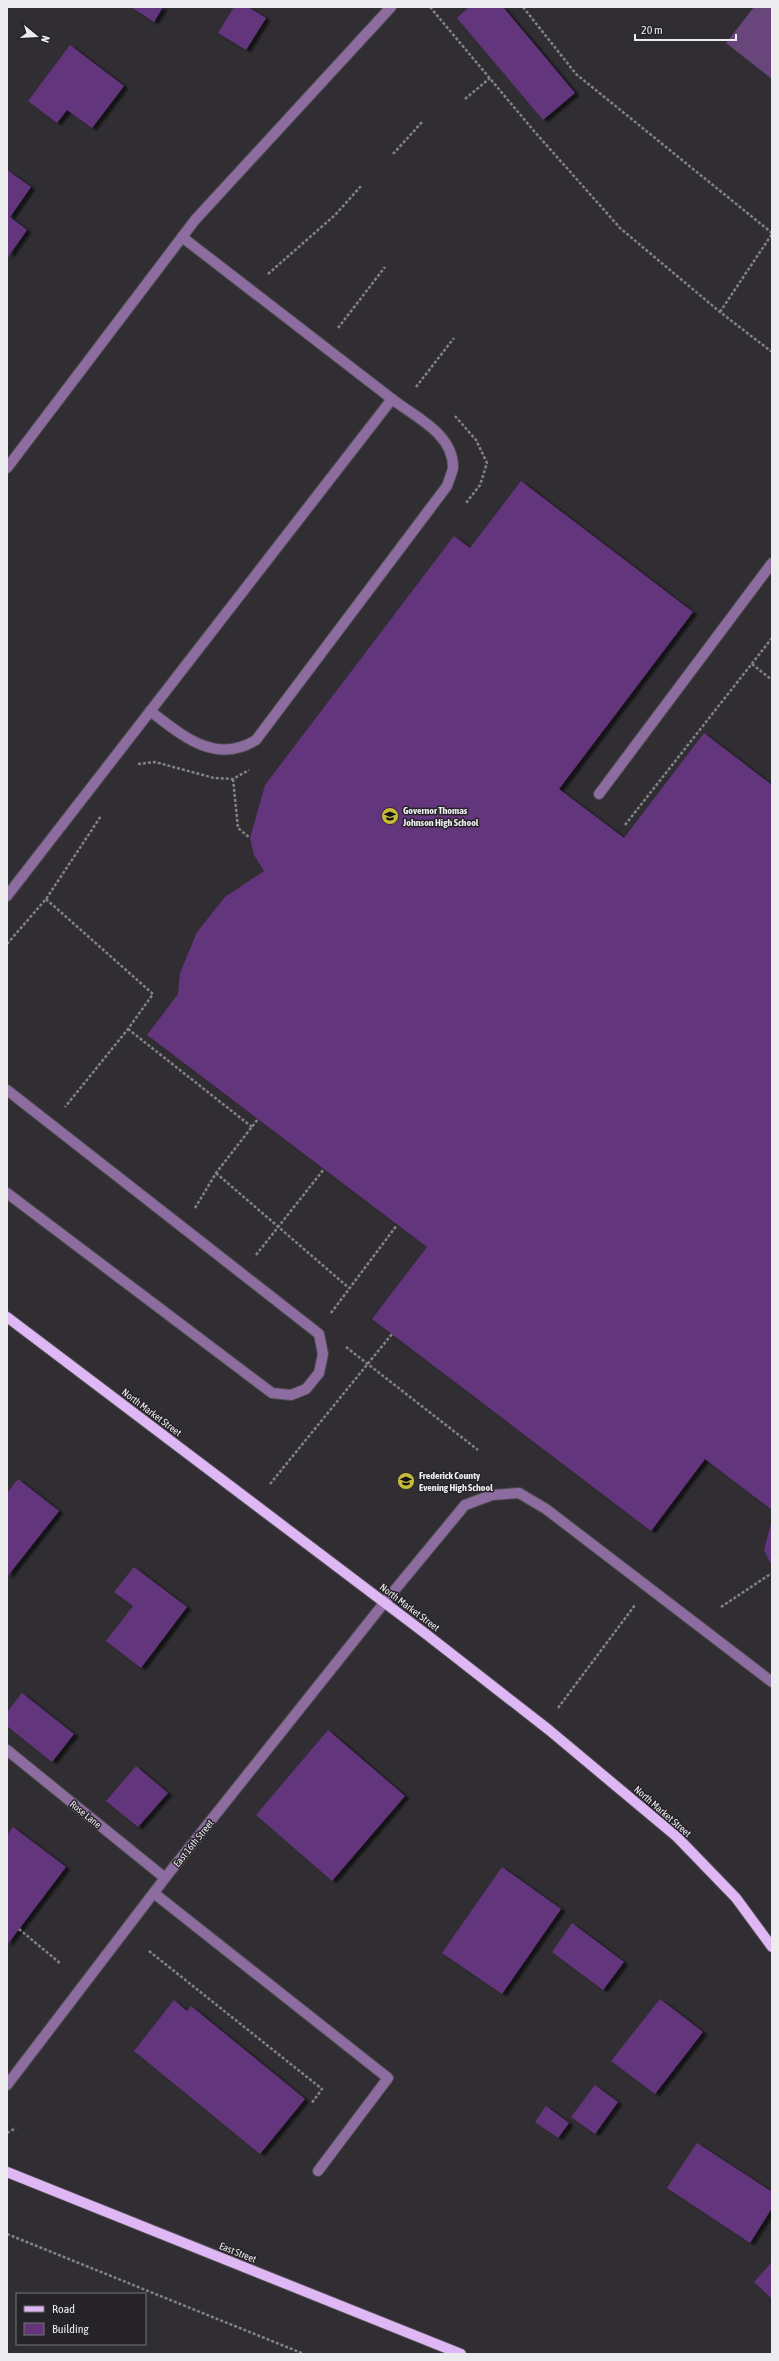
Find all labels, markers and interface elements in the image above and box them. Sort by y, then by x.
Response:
north arrow [16,16,56,56]
scale bar [635,16,736,42]
text: 20 m [641,23,663,37]
text: N [39,34,52,44]
place label: Governor Thomas Johnson High School [402,805,479,828]
school or university icon: Governor Thomas Johnson High School [380,806,400,826]
street label: North Market Street [120,1386,184,1438]
place label: Frederick County Evening High School [419,1470,493,1493]
school or university icon: Frederick County Evening High School [396,1471,416,1491]
street label: North Market Street [378,1581,442,1633]
street label: North Market Street [632,1784,693,1839]
street label: Rose Lane [68,1798,104,1831]
street label: East 16th Street [171,1818,216,1869]
street label: East Street [218,2240,258,2265]
legend [16,2293,146,2345]
text: Road [52,2302,75,2316]
text: Building [52,2322,90,2336]

